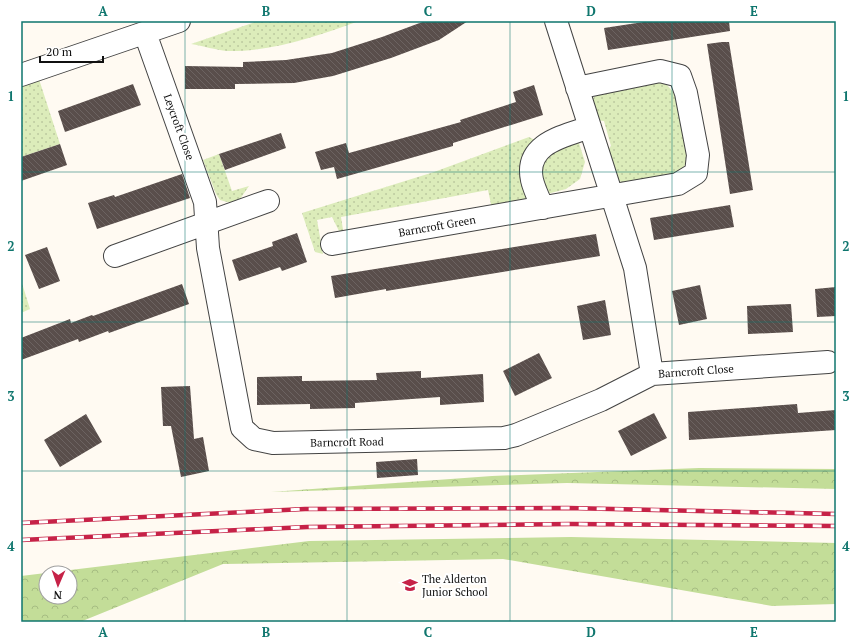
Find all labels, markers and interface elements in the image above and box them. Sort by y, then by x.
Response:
text: A [98,2,108,20]
text: B [262,2,270,20]
text: C [424,2,432,20]
text: D [586,2,596,20]
text: E [750,2,758,20]
scale bar [40,38,103,64]
text: 20 m [46,44,73,59]
text: 1 [7,87,15,105]
text: 1 [842,87,850,105]
street label: Leycroft Close [161,92,198,162]
street label: Barncroft Green [397,212,477,240]
text: 2 [7,237,15,255]
text: 2 [842,237,850,255]
street label: Barncroft Close [658,361,735,381]
text: 3 [7,387,15,405]
text: 3 [842,387,850,405]
street label: Barncroft Road [310,434,384,450]
text: 4 [7,537,15,555]
text: 4 [842,537,850,555]
north arrow [38,565,78,605]
place label: The Alderton Junior School [422,572,488,599]
school or university icon: The Alderton Junior School [401,576,419,594]
text: N [53,588,62,602]
text: A [98,623,108,641]
text: B [262,623,270,641]
text: C [424,623,432,641]
text: D [586,623,596,641]
text: E [750,623,758,641]

